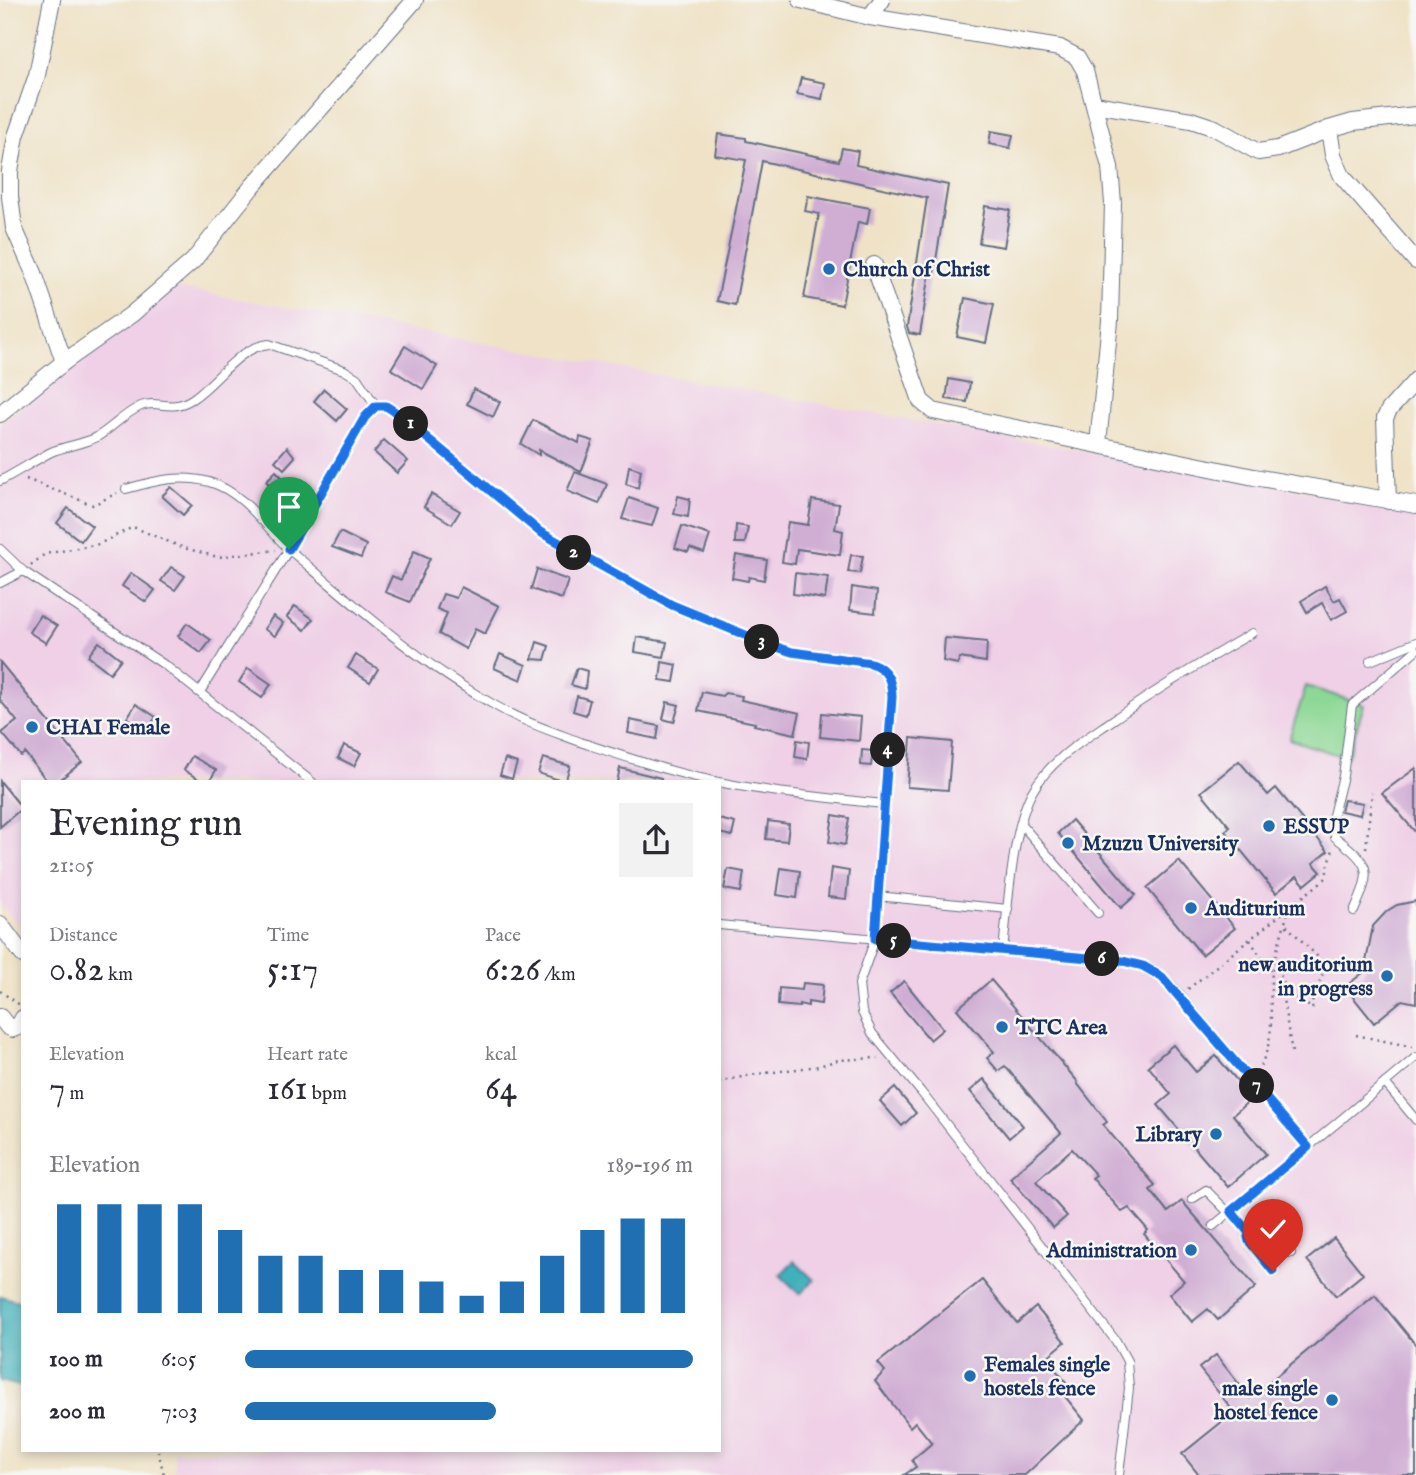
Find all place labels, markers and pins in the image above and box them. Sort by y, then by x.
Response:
place label: Church of Christ [843,257,991,284]
marker: Church of Christ [821,261,837,277]
pin: 1 [394,406,428,442]
pin [259,477,319,549]
pin: 2 [556,536,592,570]
pin: 3 [744,624,780,660]
place label: CHAI Female [46,715,171,742]
marker: CHAI Female [24,719,40,735]
pin: 4 [870,732,906,768]
place label: ESSUP [1283,814,1350,841]
marker: ESSUP [1261,818,1277,834]
place label: Mzuzu University [1082,831,1239,858]
marker: Mzuzu University [1060,835,1076,851]
place label: Auditurium [1204,896,1306,923]
marker: Auditurium [1183,900,1199,916]
pin: 5 [876,923,912,958]
pin: 6 [1084,942,1120,976]
place label: new auditorium in progress [1238,952,1374,1003]
marker: new auditorium in progress [1379,968,1395,984]
place label: TTC Area [1015,1015,1108,1042]
marker: TTC Area [994,1019,1010,1035]
pin: 7 [1240,1068,1274,1104]
place label: Library [1136,1122,1203,1149]
marker: Library [1208,1126,1224,1142]
pin [1243,1199,1303,1271]
place label: Administration [1045,1238,1177,1265]
marker: Administration [1183,1242,1199,1258]
place label: Females single hostels fence [983,1352,1111,1403]
marker: Females single hostels fence [962,1368,978,1384]
place label: male single hostel fence [1213,1376,1318,1427]
marker: male single hostel fence [1324,1392,1340,1408]

